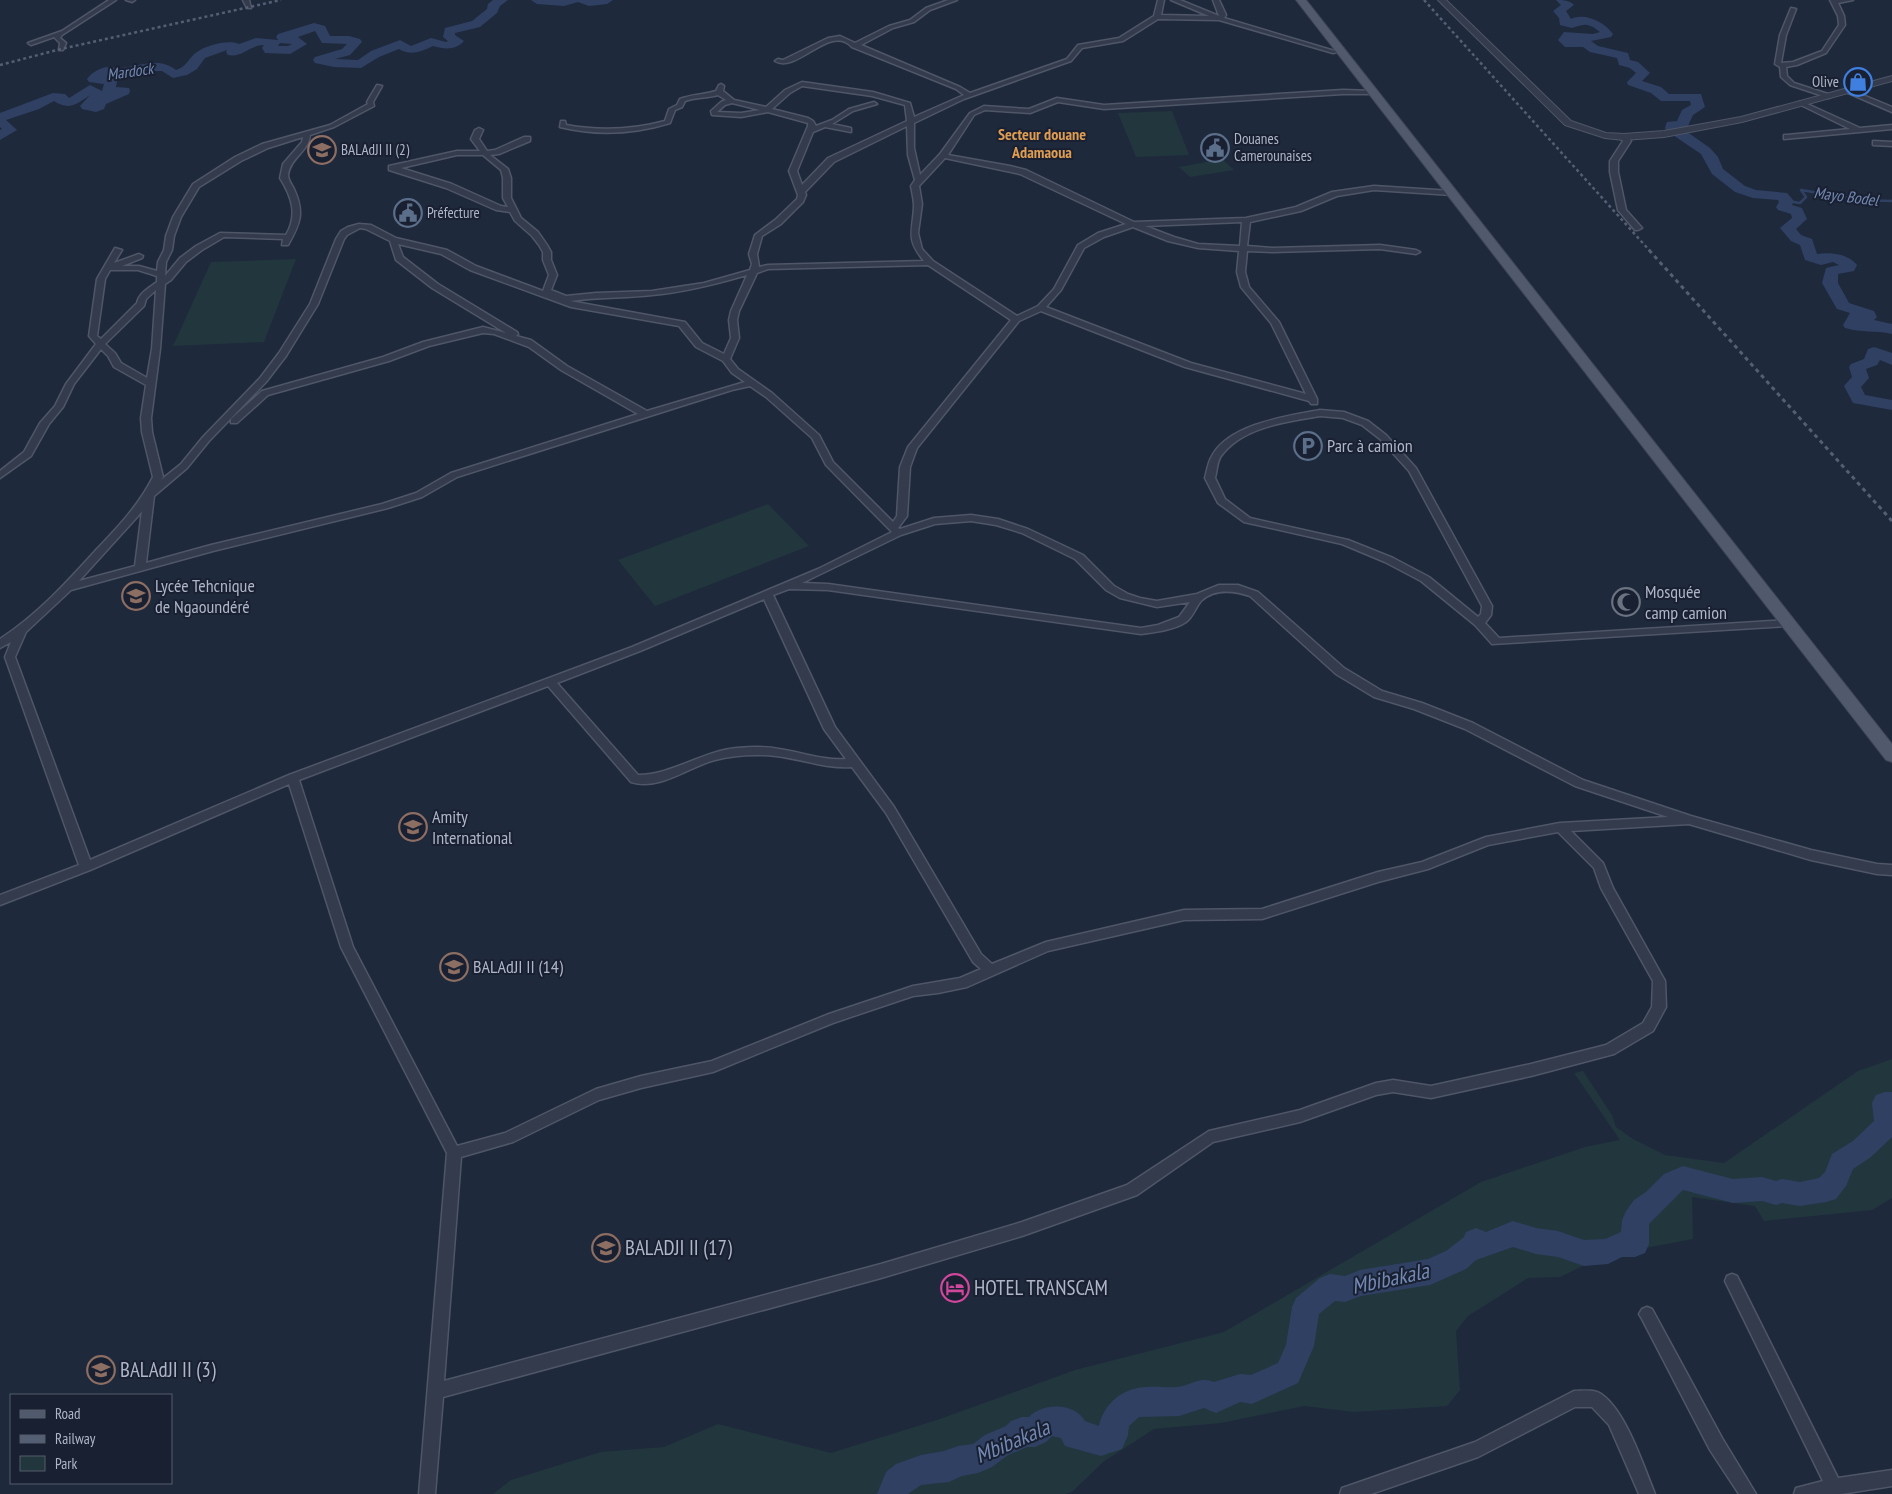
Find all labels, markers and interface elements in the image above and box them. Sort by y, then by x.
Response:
water label: Mardock [105,58,156,84]
shop icon: Olive [1843,67,1873,97]
place label: Olive [1812,72,1839,91]
district label: Secteur douane Adamaoua [998,124,1086,162]
place label: Douanes Camerounaises [1234,129,1312,165]
public building icon: Douanes Camerounaises [1200,133,1230,163]
school or university icon: BALAdJI II (2) [307,135,337,165]
place label: BALAdJI II (2) [341,140,410,159]
water label: Mayo Bodel [1813,182,1881,210]
public building icon: Préfecture [393,198,423,228]
place label: Préfecture [427,203,480,222]
parking icon: Parc à camion [1293,431,1323,461]
place label: Parc à camion [1327,434,1413,457]
place label: Lycée Tehcnique de Ngaoundéré [155,574,255,618]
place label: Mosquée camp camion [1645,580,1727,624]
school or university icon: Lycée Tehcnique de Ngaoundéré [121,581,151,611]
mosque icon: Mosquée camp camion [1611,587,1641,617]
place label: Amity International [432,805,513,849]
school or university icon: Amity International [398,812,428,842]
school or university icon: BALAdJI II (14) [439,952,469,982]
place label: BALAdJI II (14) [473,955,564,978]
school or university icon: BALADJI II (17) [591,1233,621,1263]
place label: BALADJI II (17) [625,1234,732,1261]
water label: Mbibakala [1349,1256,1432,1300]
hotel icon: HOTEL TRANSCAM [940,1273,970,1303]
place label: HOTEL TRANSCAM [974,1274,1108,1301]
school or university icon: BALAdJI II (3) [86,1355,116,1385]
place label: BALAdJI II (3) [120,1356,216,1383]
legend [10,1394,172,1484]
text: Road [55,1404,81,1423]
water label: Mbibakala [971,1412,1054,1469]
text: Railway [55,1429,96,1448]
text: Park [55,1454,77,1473]

